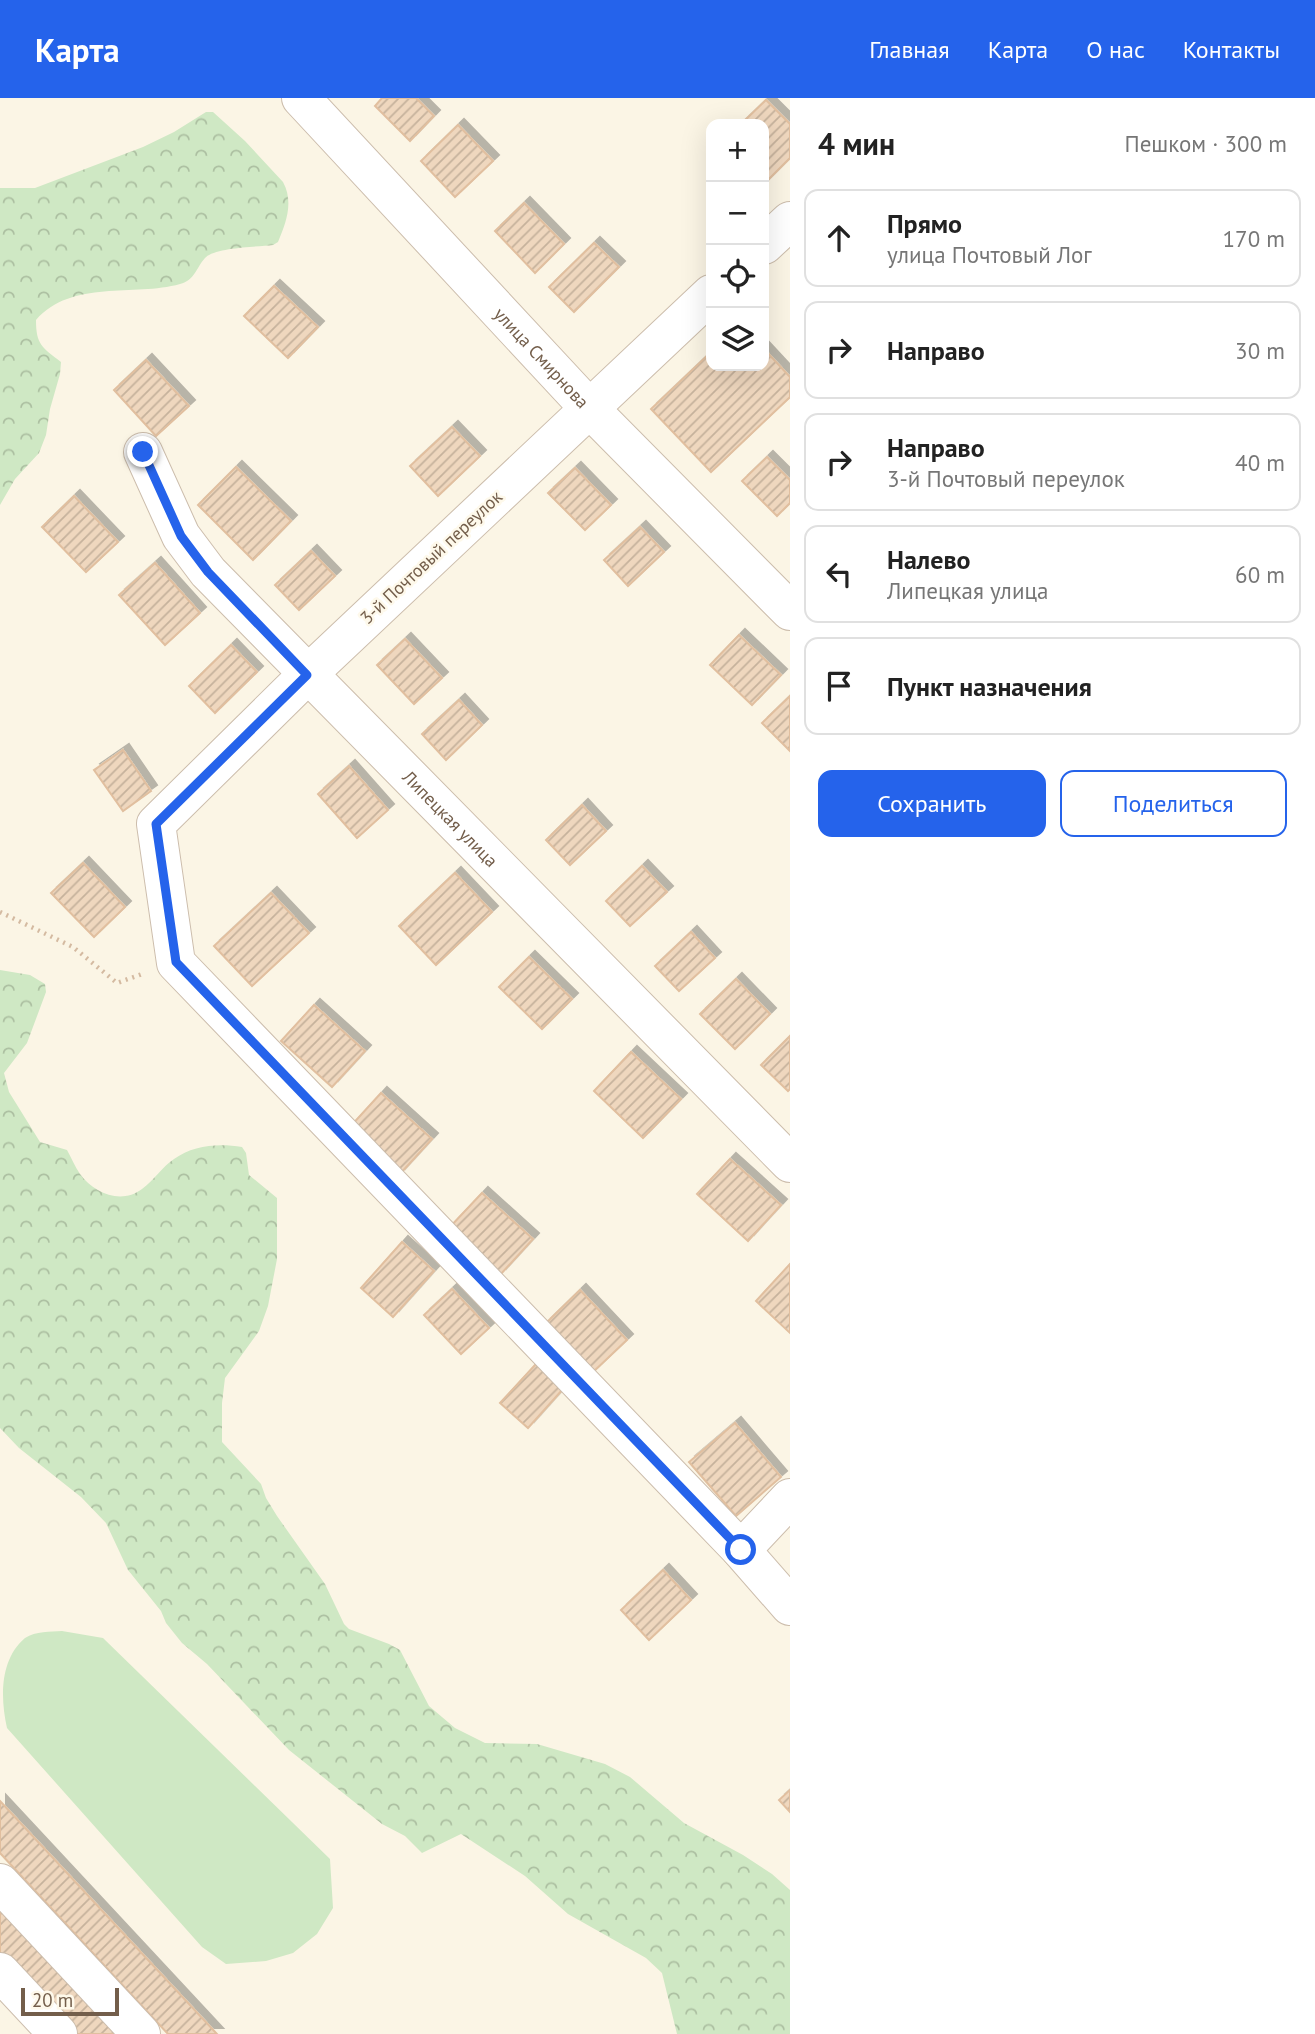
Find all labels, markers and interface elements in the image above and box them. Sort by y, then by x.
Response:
text: Карта [35,28,120,71]
text: Главная [869,34,950,65]
text: Карта [988,34,1048,65]
text: О нас [1086,34,1145,65]
text: Контакты [1183,34,1280,65]
map controls [706,119,769,371]
button: + [706,119,769,182]
text: 4 мин [818,124,895,163]
text: Пешком · 300 m [1124,129,1287,158]
button: − [706,182,769,245]
text: Прямо [887,207,962,240]
icon: ahead [820,219,858,257]
text: 170 m [1223,224,1285,253]
text: улица Почтовый Лог [887,240,1092,269]
button: locate [706,245,769,308]
street label: улица Смирнова [489,302,594,413]
button: layers [706,308,769,371]
icon: right [820,331,858,369]
text: Направо [887,334,985,367]
text: 30 m [1235,336,1285,365]
text: Направо [887,431,985,464]
route end [127,436,158,467]
icon: right [820,443,858,481]
text: 40 m [1235,448,1285,477]
text: 3-й Почтовый переулок [887,464,1125,493]
street label: 3-й Почтовый переулок [355,485,507,629]
text: Налево [887,543,971,576]
icon: left [820,555,858,593]
text: 60 m [1235,560,1285,589]
text: Липецкая улица [887,576,1049,605]
icon: arrive [820,667,858,705]
text: Пункт назначения [887,670,1092,703]
street label: Липецкая улица [397,765,503,872]
button: Сохранить [818,770,1046,837]
button: Поделиться [1060,770,1287,837]
route start [725,1534,756,1565]
scale bar [21,1985,119,2017]
text: 20 m [32,1988,73,2012]

